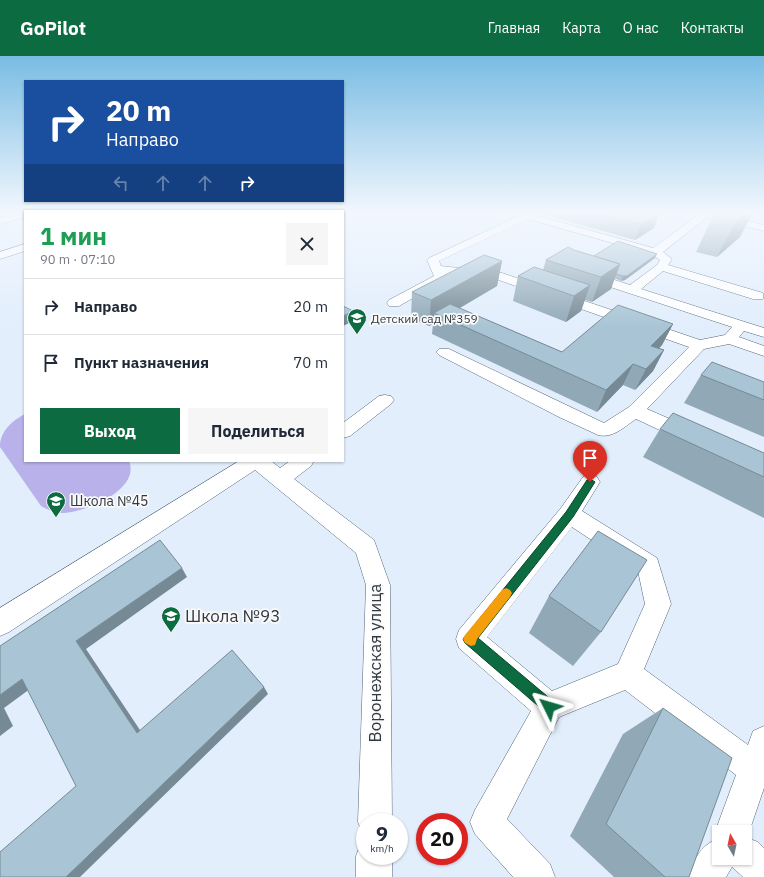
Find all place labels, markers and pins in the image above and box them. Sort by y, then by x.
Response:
school or university icon: Детский сад №359 [346,307,368,335]
place label: Детский сад №359 [371,311,478,326]
pin [573,441,607,482]
school or university icon: Школа №45 [45,490,67,518]
place label: Школа №45 [70,492,149,510]
school or university icon: Школа №93 [160,605,182,633]
place label: Школа №93 [185,605,280,627]

